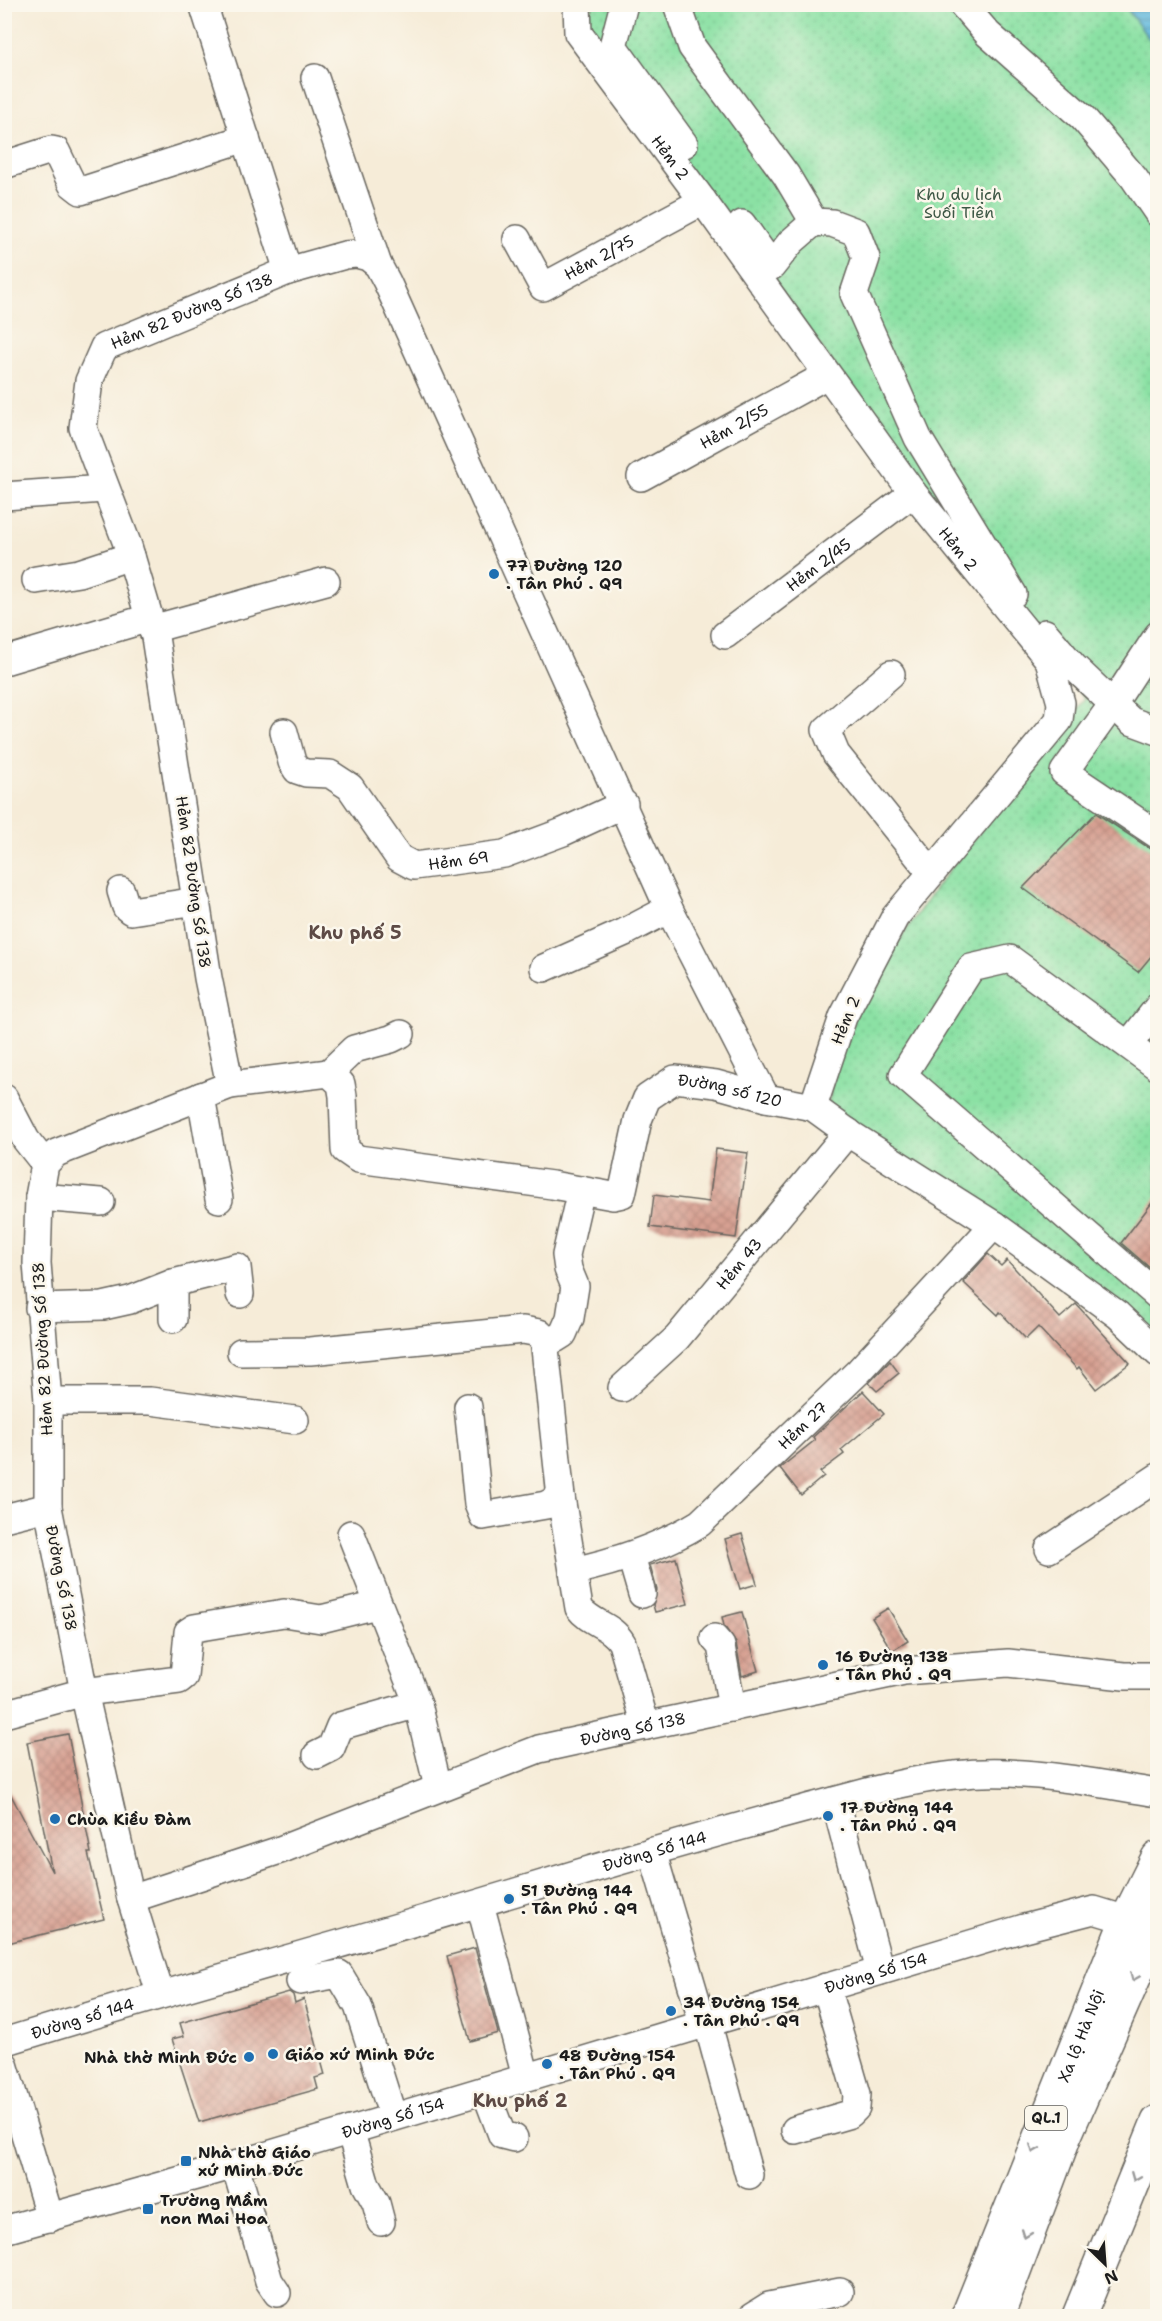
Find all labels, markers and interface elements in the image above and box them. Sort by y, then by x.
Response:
street label: Hẻm 2 [646,131,694,184]
park label: Khu du lịch Suối Tiên [916,184,1002,223]
street label: Hẻm 2/75 [560,230,638,285]
street label: Hẻm 82 Đường Số 138 [107,268,276,354]
street label: Hẻm 2/55 [696,399,772,454]
street label: Hẻm 2 [934,523,982,575]
street label: Hẻm 2/45 [782,534,855,596]
place label: 77 Đường 120 . Tân Phú . Q9 [506,555,622,594]
marker: 77 Đường 120 . Tân Phú . Q9 [487,567,501,581]
street label: Hẻm 82 Đường Số 138 [171,794,216,970]
street label: Hẻm 69 [427,846,490,875]
district label: Khu phố 5 [308,921,402,945]
street label: Hẻm 2 [826,993,865,1048]
street label: Đường số 120 [677,1069,784,1112]
street label: Hẻm 43 [712,1234,767,1294]
street label: Hẻm 82 Đường Số 138 [27,1262,58,1436]
street label: Hẻm 27 [773,1397,832,1454]
street label: Đường Số 138 [41,1523,82,1633]
place label: 16 Đường 138 . Tân Phú . Q9 [835,1646,951,1685]
marker: 16 Đường 138 . Tân Phú . Q9 [816,1658,830,1672]
street label: Đường Số 138 [578,1708,688,1751]
place label: 17 Đường 144 . Tân Phú . Q9 [840,1797,956,1836]
place label: Chùa Kiều Đàm [67,1809,192,1830]
marker: 17 Đường 144 . Tân Phú . Q9 [821,1809,835,1823]
marker: Chùa Kiều Đàm [48,1812,62,1826]
street label: Đường Số 144 [600,1826,709,1876]
place label: 51 Đường 144 . Tân Phú . Q9 [521,1880,637,1919]
marker: 51 Đường 144 . Tân Phú . Q9 [502,1892,516,1906]
street label: Đường Số 154 [822,1948,930,1998]
one-way arrow [1129,1971,1141,1982]
street label: Xa lộ Hà Nội [1053,1986,1109,2085]
place label: 34 Đường 154 . Tân Phú . Q9 [683,1992,799,2031]
street label: Đường số 144 [29,1993,137,2044]
marker: 34 Đường 154 . Tân Phú . Q9 [664,2004,678,2018]
place label: Giáo xứ Minh Đức [285,2044,435,2065]
place label: 48 Đường 154 . Tân Phú . Q9 [559,2045,675,2084]
place label: Nhà thờ Minh Đức [84,2047,237,2068]
marker: Giáo xứ Minh Đức [266,2047,280,2061]
marker: Nhà thờ Minh Đức [242,2050,256,2064]
marker: 48 Đường 154 . Tân Phú . Q9 [540,2057,554,2071]
district label: Khu phố 2 [473,2089,568,2113]
street label: Đường Số 154 [339,2093,447,2143]
road number: QL.1 [1025,2106,1067,2130]
place label: Nhà thờ Giáo xứ Minh Đức [198,2142,311,2181]
one-way arrow [1029,2143,1041,2154]
marker: Nhà thờ Giáo xứ Minh Đức [179,2154,193,2168]
one-way arrow [1130,2170,1142,2181]
place label: Trường Mầm non Mai Hoa [160,2190,268,2229]
marker: Trường Mầm non Mai Hoa [141,2202,155,2216]
one-way arrow [1021,2228,1034,2239]
north arrow [1075,2234,1135,2294]
text: N [1101,2265,1121,2289]

